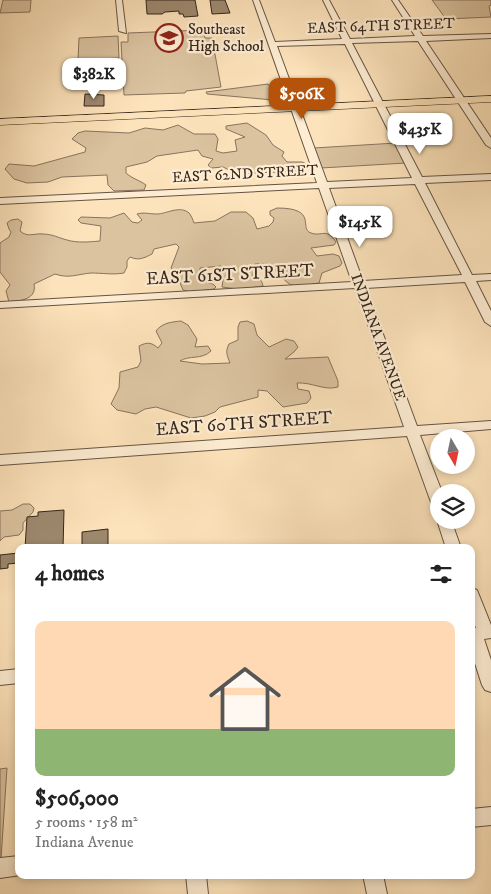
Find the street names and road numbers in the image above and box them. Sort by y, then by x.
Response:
street label: EAST 64TH STREET [307,14,456,38]
street label: EAST 62ND STREET [171,161,319,187]
street label: EAST 61ST STREET [145,260,315,290]
street label: INDIANA AVENUE [346,271,410,403]
street label: EAST 60TH STREET [155,407,333,441]

